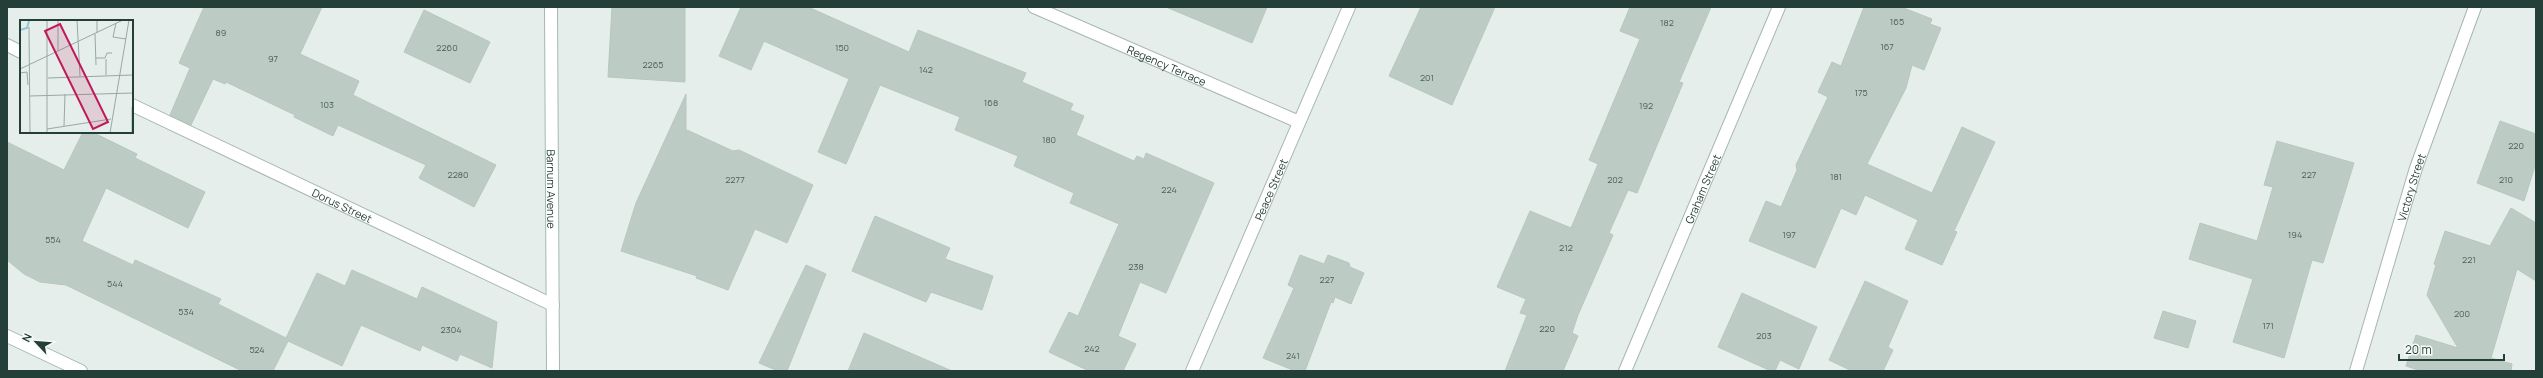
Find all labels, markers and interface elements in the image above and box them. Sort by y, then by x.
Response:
house number: 165 [1890,15,1904,28]
house number: 182 [1660,16,1674,29]
inset map [20,20,133,133]
house number: 89 [216,26,226,39]
house number: 167 [1880,40,1894,53]
house number: 2260 [436,41,458,54]
house number: 150 [835,41,849,54]
street label: Regency Terrace [1125,41,1209,89]
house number: 97 [268,52,278,65]
house number: 2265 [642,58,664,71]
house number: 142 [919,63,933,76]
house number: 201 [1420,71,1434,84]
house number: 175 [1854,86,1868,99]
house number: 168 [984,96,998,109]
house number: 103 [320,98,334,111]
house number: 192 [1639,99,1653,112]
house number: 180 [1042,133,1056,146]
house number: 220 [2508,139,2524,152]
street label: Barnum Avenue [544,149,560,229]
street label: Victory Street [2393,151,2428,223]
street label: Graham Street [1681,152,1724,226]
street label: Peace Street [1250,156,1290,222]
house number: 2280 [448,168,468,181]
house number: 227 [2302,168,2317,181]
house number: 181 [1830,170,1842,183]
house number: 2277 [725,173,745,186]
house number: 202 [1607,173,1623,186]
house number: 210 [2499,173,2513,186]
house number: 224 [1161,183,1177,196]
street label: Dorus Street [310,184,375,226]
house number: 197 [1782,228,1796,241]
house number: 194 [2288,228,2302,241]
house number: 554 [45,233,61,246]
house number: 212 [1559,241,1573,254]
house number: 221 [2462,253,2476,266]
house number: 238 [1128,260,1144,273]
house number: 227 [1320,273,1335,286]
house number: 544 [107,277,123,290]
house number: 534 [178,305,194,318]
house number: 200 [2454,307,2470,320]
house number: 171 [2262,319,2274,332]
north arrow [16,322,56,362]
house number: 220 [1539,322,1555,335]
house number: 2304 [441,323,461,336]
house number: 203 [1756,329,1772,342]
text: N [18,330,35,344]
scale bar [2399,336,2504,362]
text: 20 m [2405,341,2432,358]
house number: 242 [1084,342,1100,355]
house number: 524 [249,343,265,356]
house number: 241 [1286,349,1300,362]

